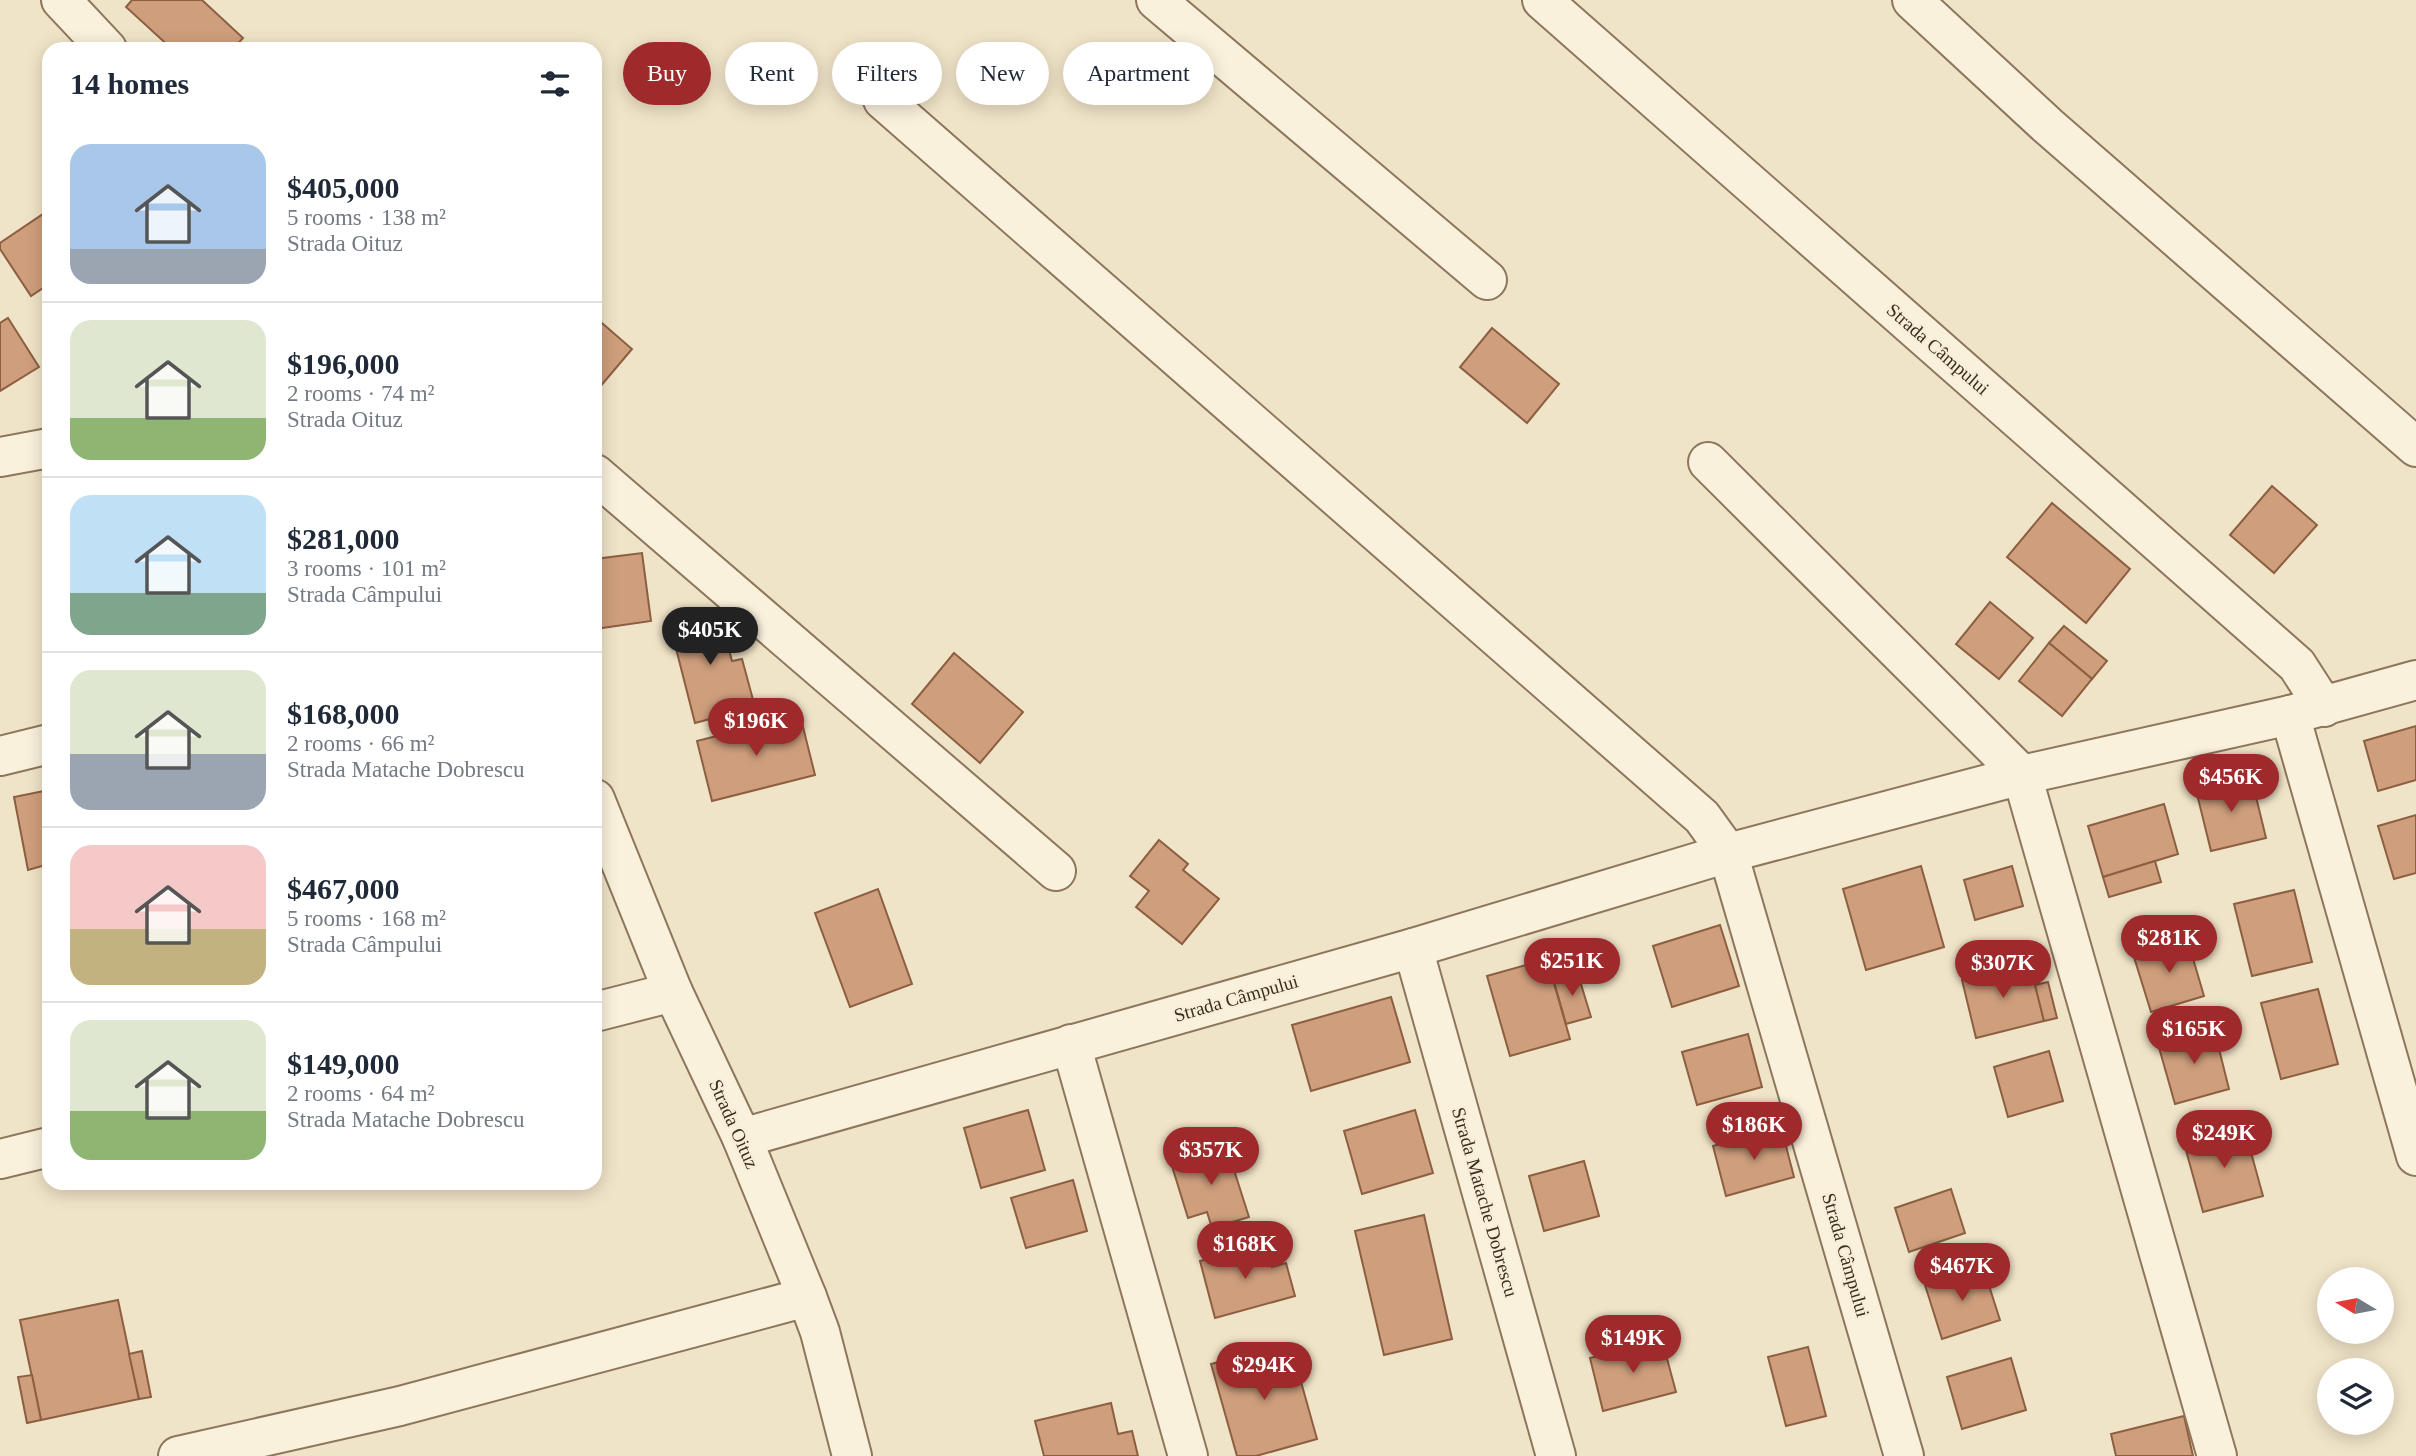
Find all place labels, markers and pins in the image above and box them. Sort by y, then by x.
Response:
pin: $405K [661,608,759,667]
pin: $196K [707,698,805,758]
pin: $456K [2182,754,2280,814]
pin: $281K [2120,916,2218,975]
pin: $251K [1523,939,1621,998]
pin: $307K [1954,940,2052,1000]
pin: $165K [2145,1006,2243,1066]
pin: $186K [1705,1102,1803,1162]
pin: $249K [2175,1110,2273,1170]
pin: $357K [1162,1128,1260,1187]
pin: $168K [1196,1222,1294,1281]
pin: $467K [1913,1244,2011,1303]
pin: $149K [1584,1316,1682,1375]
pin: $294K [1215,1342,1313,1402]

